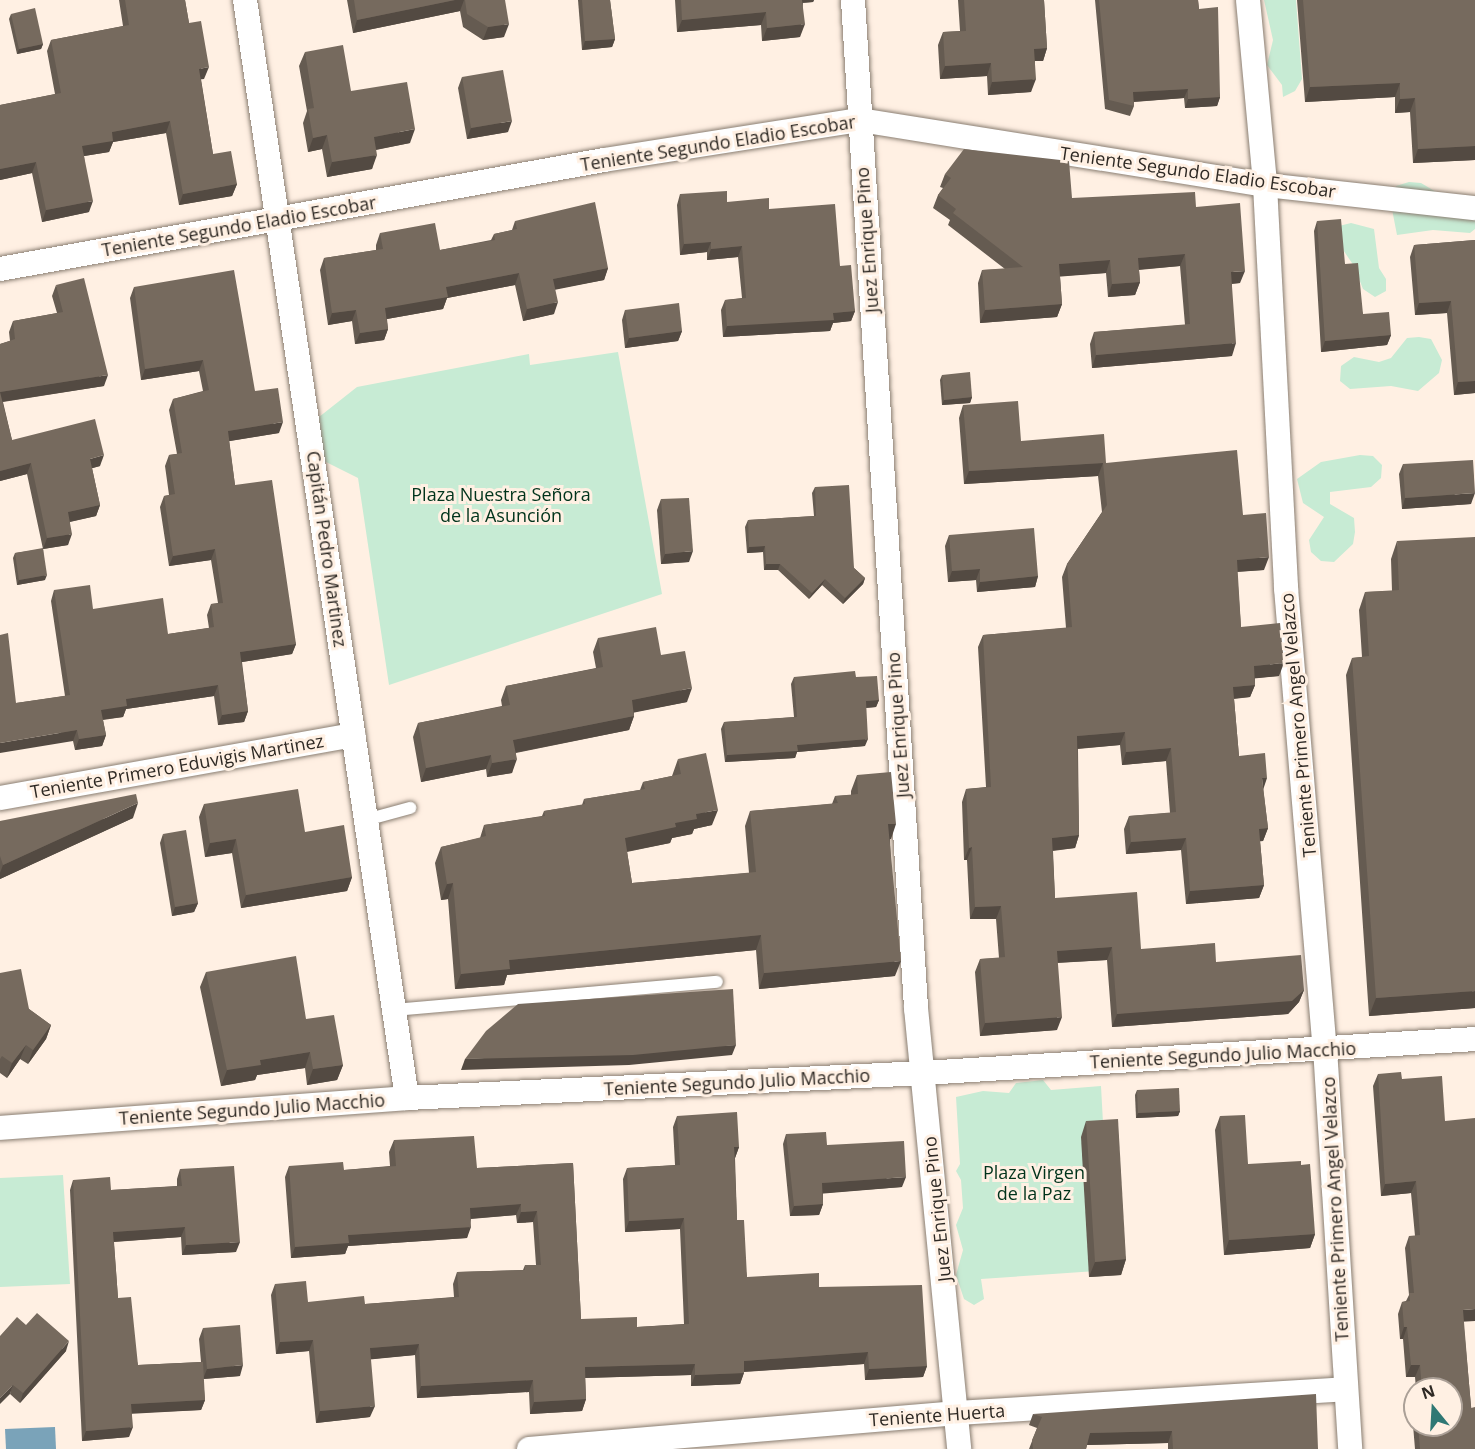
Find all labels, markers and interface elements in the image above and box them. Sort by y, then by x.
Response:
street label: Teniente Segundo Eladio Escobar [579,111,857,175]
street label: Teniente Segundo Eladio Escobar [1059,142,1337,202]
street label: Juez Enrique Pino [851,166,883,314]
street label: Teniente Segundo Eladio Escobar [100,191,378,261]
street label: Capitán Pedro Martinez [303,449,351,649]
park label: Plaza Nuestra Señora de la Asunción [411,484,591,526]
street label: Teniente Primero Angel Velazco [1276,592,1320,858]
street label: Juez Enrique Pino [882,651,914,799]
street label: Teniente Primero Eduvigis Martinez [29,730,325,802]
street label: Teniente Segundo Julio Macchio [1089,1037,1357,1073]
street label: Teniente Segundo Julio Macchio [603,1064,871,1100]
street label: Teniente Primero Angel Velazco [1317,1076,1353,1342]
street label: Teniente Segundo Julio Macchio [118,1089,386,1129]
street label: Juez Enrique Pino [919,1135,955,1283]
park label: Plaza Virgen de la Paz [983,1162,1085,1204]
north arrow [1403,1377,1463,1437]
text: N [1418,1379,1438,1404]
street label: Teniente Huerta [868,1399,1006,1431]

